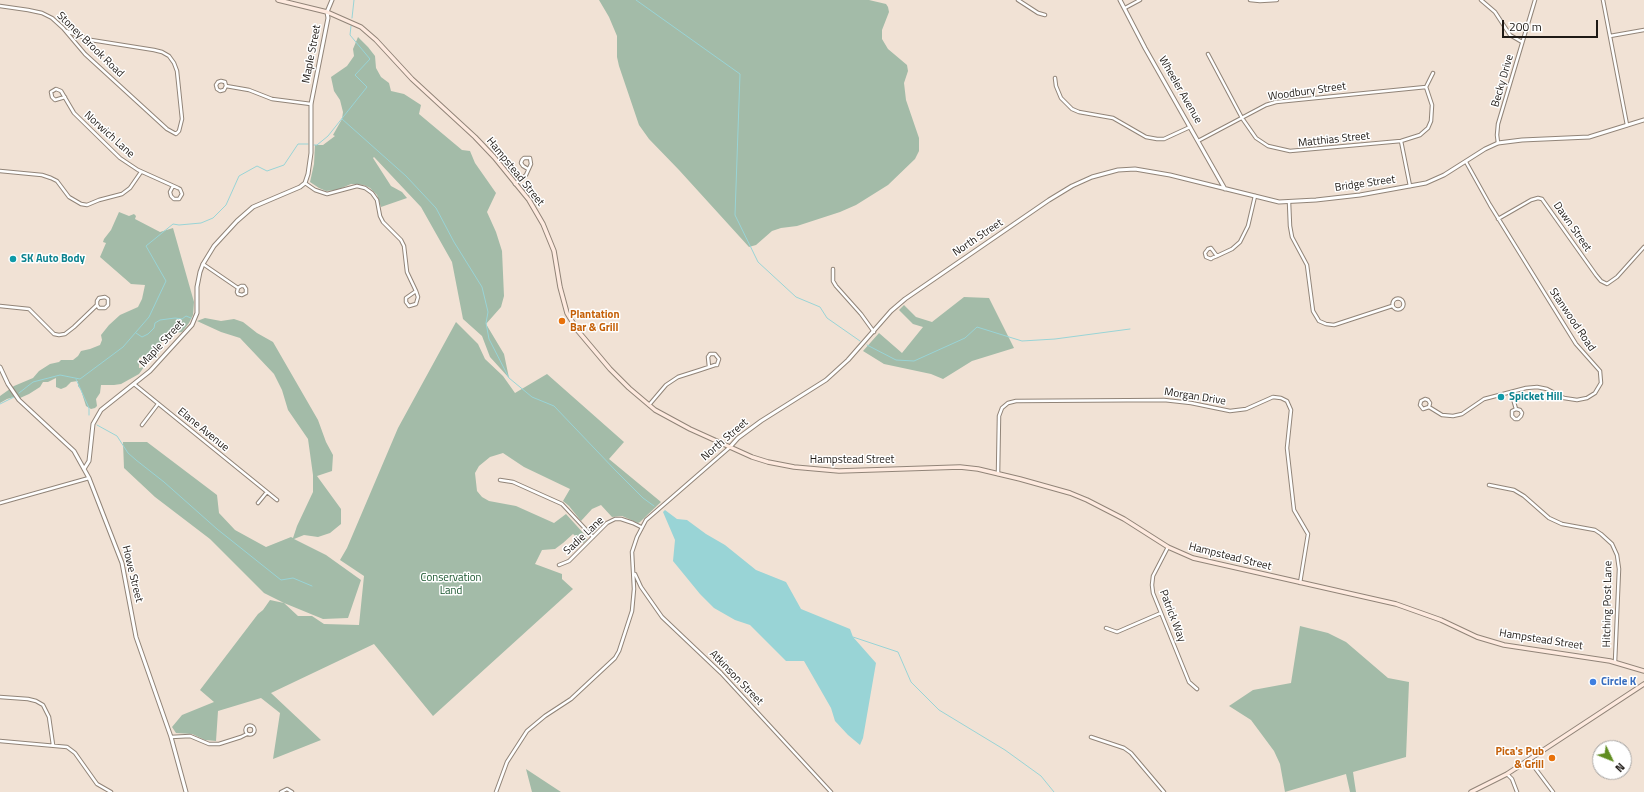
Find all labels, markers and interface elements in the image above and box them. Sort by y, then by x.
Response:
street label: Stoney Brook Road [54,10,126,80]
scale bar [1504,12,1600,38]
text: 200 m [1509,17,1542,36]
street label: Maple Street [300,24,324,84]
street label: Becky Drive [1489,53,1517,109]
street label: Wheeler Avenue [1155,54,1205,126]
street label: Woodbury Street [1267,80,1347,104]
street label: Norwich Lane [81,109,137,161]
street label: Matthias Street [1297,130,1371,150]
street label: Hampstead Street [483,135,547,209]
street label: Bridge Street [1334,173,1396,195]
street label: Dawn Street [1550,200,1594,254]
street label: North Street [950,216,1006,260]
place label: SK Auto Body [21,252,85,266]
marker: SK Auto Body [8,254,18,264]
street label: Stanwood Road [1546,286,1598,354]
place label: Plantation Bar & Grill [570,308,620,334]
marker: Plantation Bar & Grill [557,316,567,326]
street label: Maple Street [137,318,187,370]
street label: Morgan Drive [1163,386,1227,408]
place label: Spicket Hill [1509,390,1563,404]
marker: Spicket Hill [1496,392,1506,402]
street label: Elane Avenue [175,405,231,455]
street label: North Street [699,416,751,464]
street label: Hampstead Street [810,453,894,467]
street label: Sadie Lane [561,514,607,558]
street label: Hampstead Street [1187,540,1273,574]
street label: Howe Street [119,544,145,604]
street label: Hitching Post Lane [1601,561,1615,647]
park label: Conservation Land [421,571,481,597]
street label: Patrick Way [1156,588,1188,644]
street label: Hampstead Street [1498,627,1584,653]
street label: Atkinson Street [706,648,766,708]
place label: Circle K [1601,675,1636,689]
marker: Circle K [1588,677,1598,687]
north arrow [1592,740,1632,780]
place label: Pica's Pub & Grill [1495,745,1544,771]
marker: Pica's Pub & Grill [1547,753,1557,763]
text: N [1612,759,1628,776]

